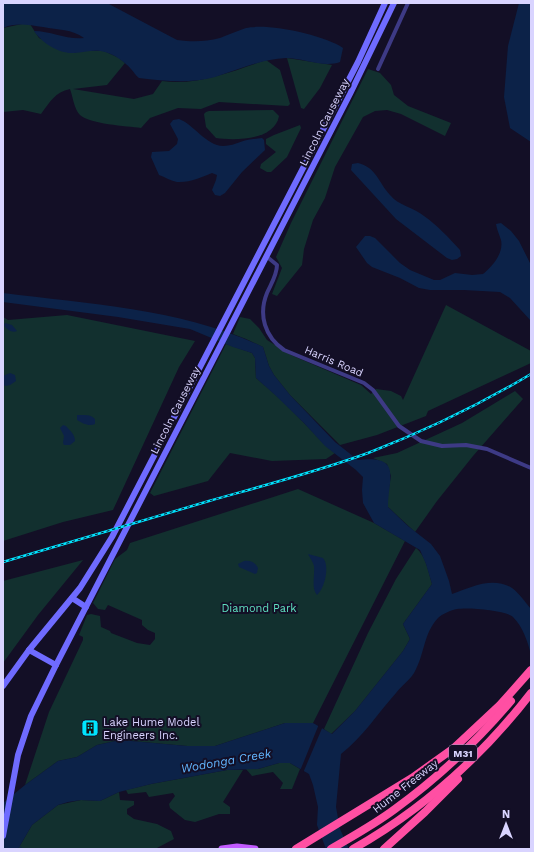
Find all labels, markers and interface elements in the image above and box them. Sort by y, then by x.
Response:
street label: Lincoln Causeway [297,76,352,168]
street label: Harris Road [302,343,365,380]
street label: Lincoln Causeway [148,364,203,456]
park label: Diamond Park [221,602,297,615]
place label: Lake Hume Model Engineers Inc. [103,716,200,742]
building icon: Lake Hume Model Engineers Inc. [80,718,100,738]
road number: M31 [449,745,477,761]
water label: Wodonga Creek [180,746,273,776]
street label: Hume Freeway [370,757,441,816]
north arrow [486,804,526,844]
text: N [502,808,510,821]

